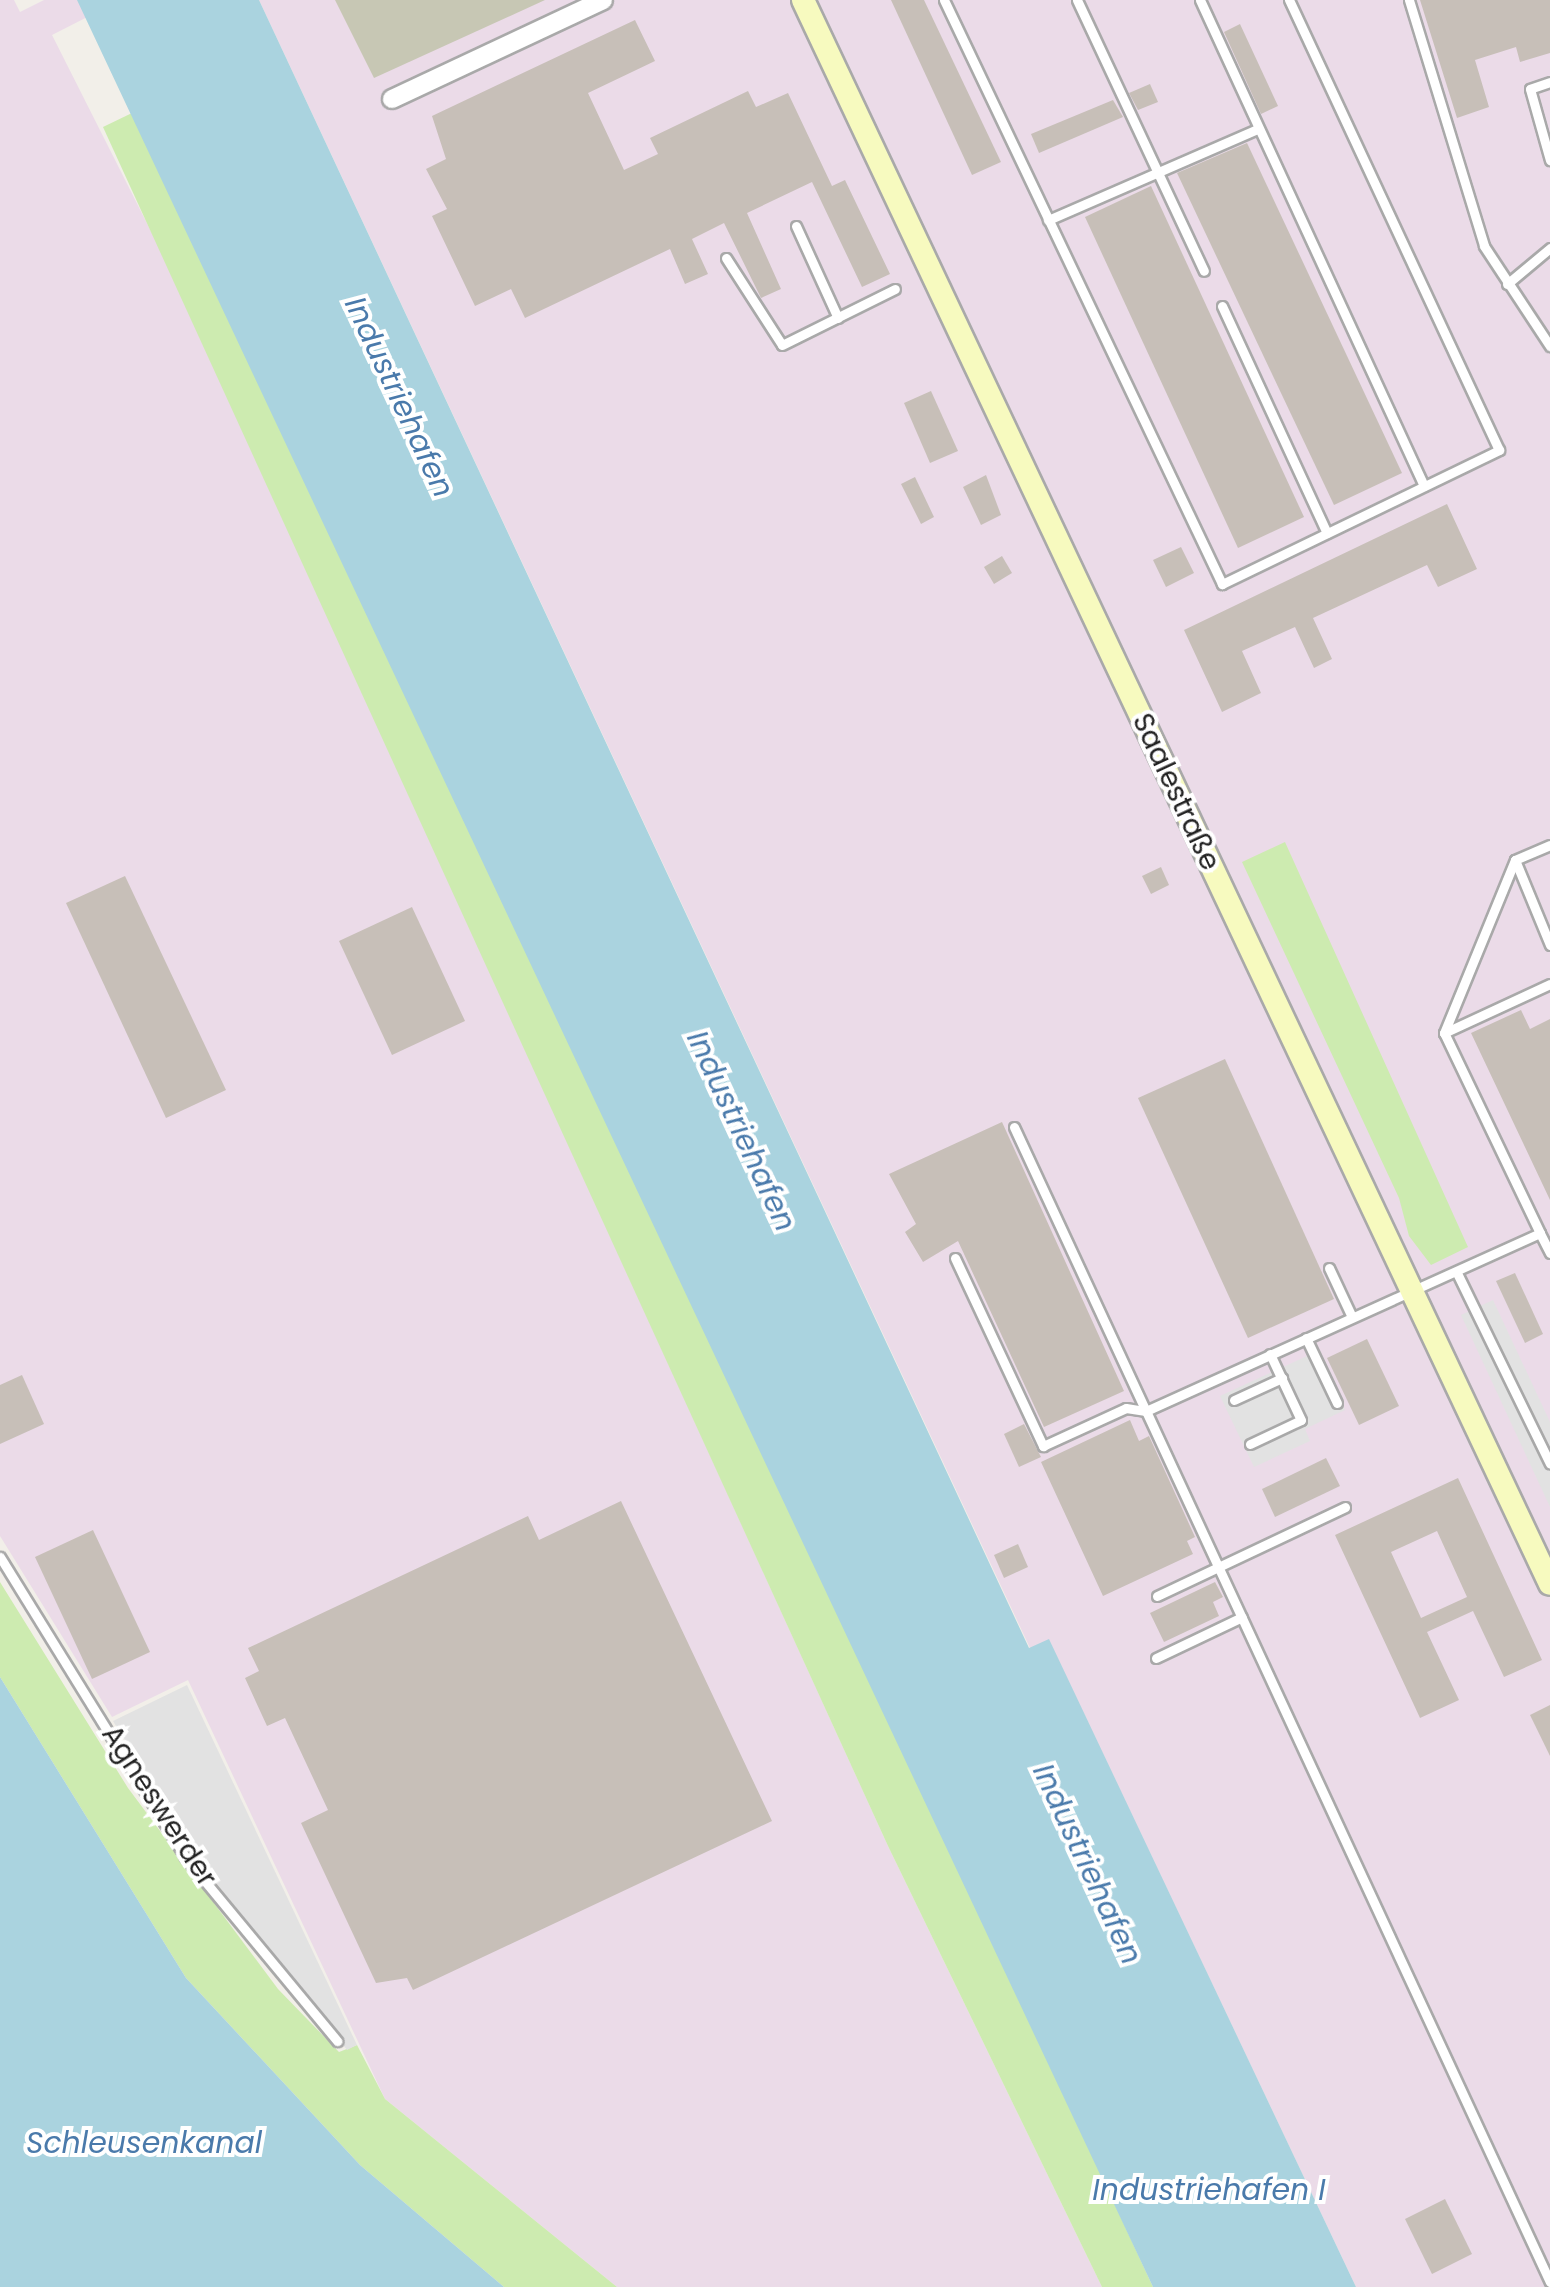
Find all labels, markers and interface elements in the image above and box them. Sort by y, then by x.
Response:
water label: Industriehafen [337,291,461,503]
street label: Saalestraße [1125,708,1227,876]
water label: Industriehafen [679,1025,803,1237]
street label: Agneswerder [94,1719,224,1893]
water label: Industriehafen [1025,1758,1149,1970]
water label: Schleusenkanal [26,2125,262,2161]
water label: Industriehafen I [1092,2172,1326,2208]

